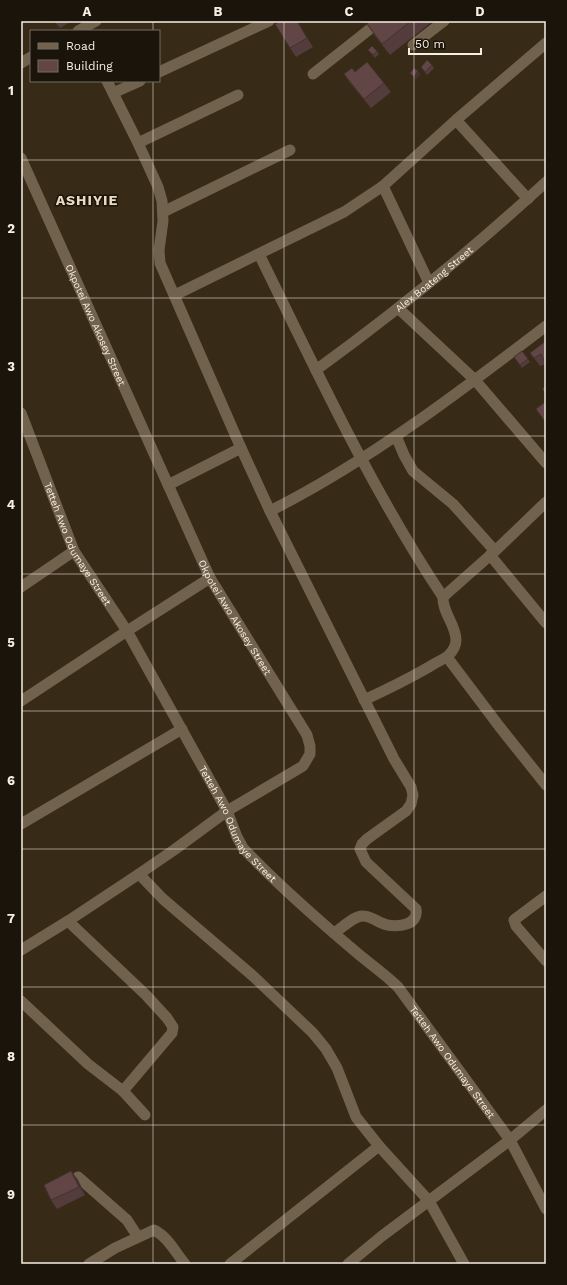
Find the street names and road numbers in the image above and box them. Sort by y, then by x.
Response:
street label: Alex Boateng Street [393,244,476,314]
street label: Okpotei Awo Akosey Street [64,263,128,388]
street label: Tetteh Awo Odumaye Street [42,481,114,608]
street label: Okpotei Awo Akosey Street [197,558,274,677]
street label: Tetteh Awo Odumaye Street [197,764,279,885]
street label: Tetteh Awo Odumaye Street [407,1004,498,1121]

